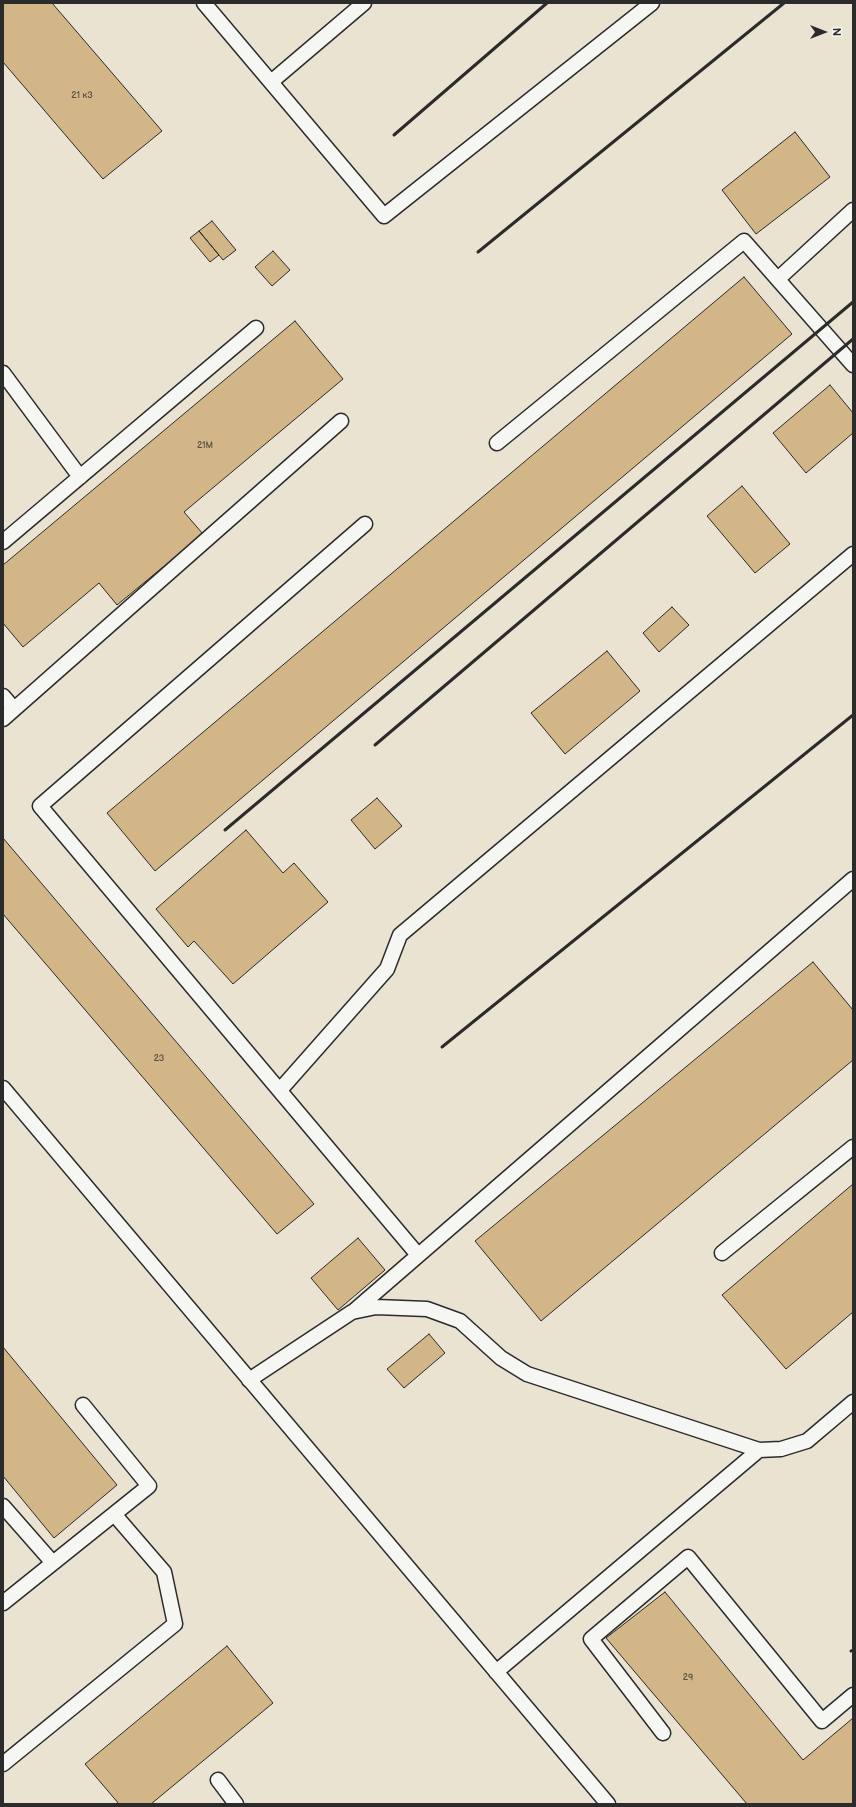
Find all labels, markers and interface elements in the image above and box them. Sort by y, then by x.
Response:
north arrow [804,12,844,52]
text: N [830,28,843,36]
house number: 21 к3 [71,91,93,101]
house number: 21М [197,441,213,451]
house number: 23 [154,1054,164,1064]
house number: 29 [683,1673,693,1683]

